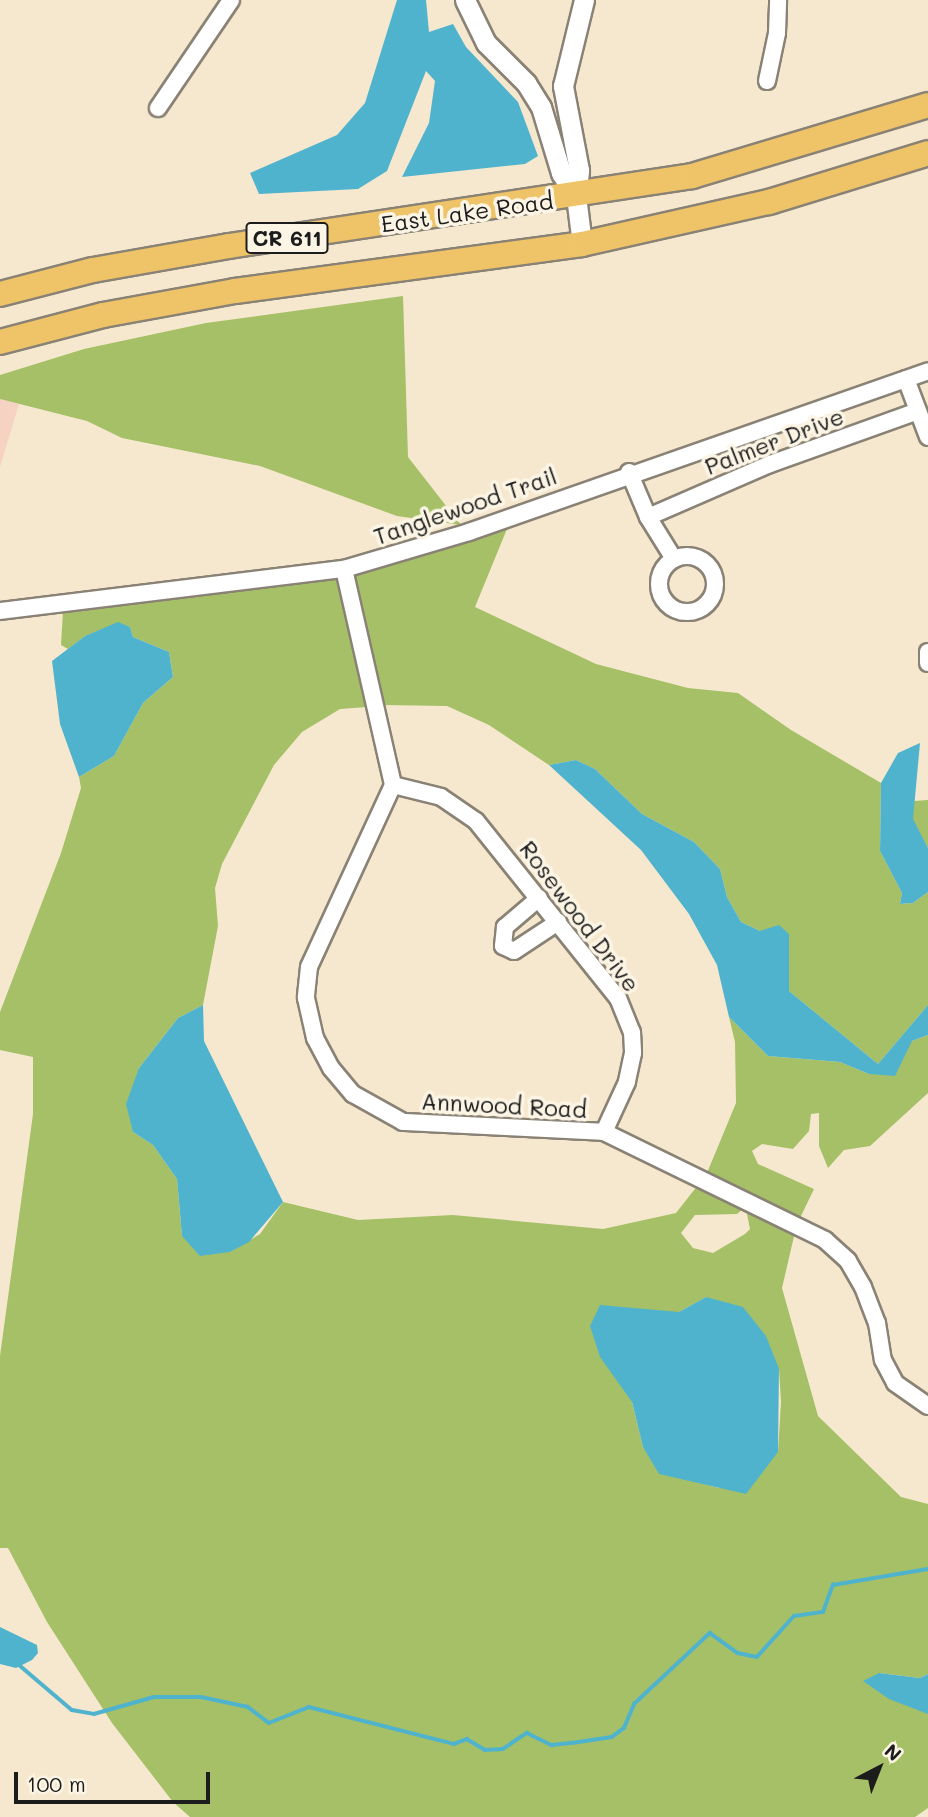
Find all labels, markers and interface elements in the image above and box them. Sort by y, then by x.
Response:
street label: East Lake Road [379,186,555,238]
road number: CR 611 [245,220,329,256]
street label: Palmer Drive [701,402,847,480]
street label: Tanglewood Trail [370,462,560,550]
street label: Rosewood Drive [514,835,646,997]
street label: Annwood Road [421,1087,587,1123]
north arrow [844,1733,914,1803]
text: N [880,1738,907,1766]
scale bar [18,1758,214,1802]
text: 100 m [27,1770,86,1797]

